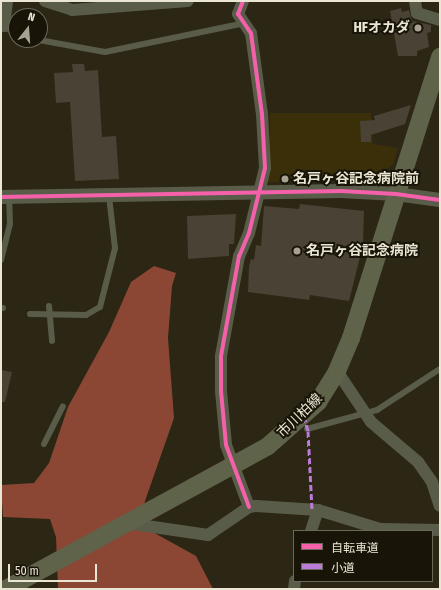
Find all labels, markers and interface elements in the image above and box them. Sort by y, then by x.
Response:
north arrow [8,8,48,48]
text: N [26,10,36,24]
place label: HFオカダ [353,20,410,36]
marker: HFオカダ [413,23,423,33]
place label: 名戸ヶ谷記念病院前 [293,171,419,187]
marker: 名戸ヶ谷記念病院前 [280,174,290,184]
place label: 名戸ヶ谷記念病院 [306,243,418,259]
marker: 名戸ヶ谷記念病院 [291,245,303,257]
street label: 市川柏線 [274,391,326,441]
legend [293,530,433,582]
text: 自転車道 [331,541,379,555]
scale bar [10,556,99,582]
text: 小道 [331,561,355,575]
text: 50 m [15,564,39,578]

